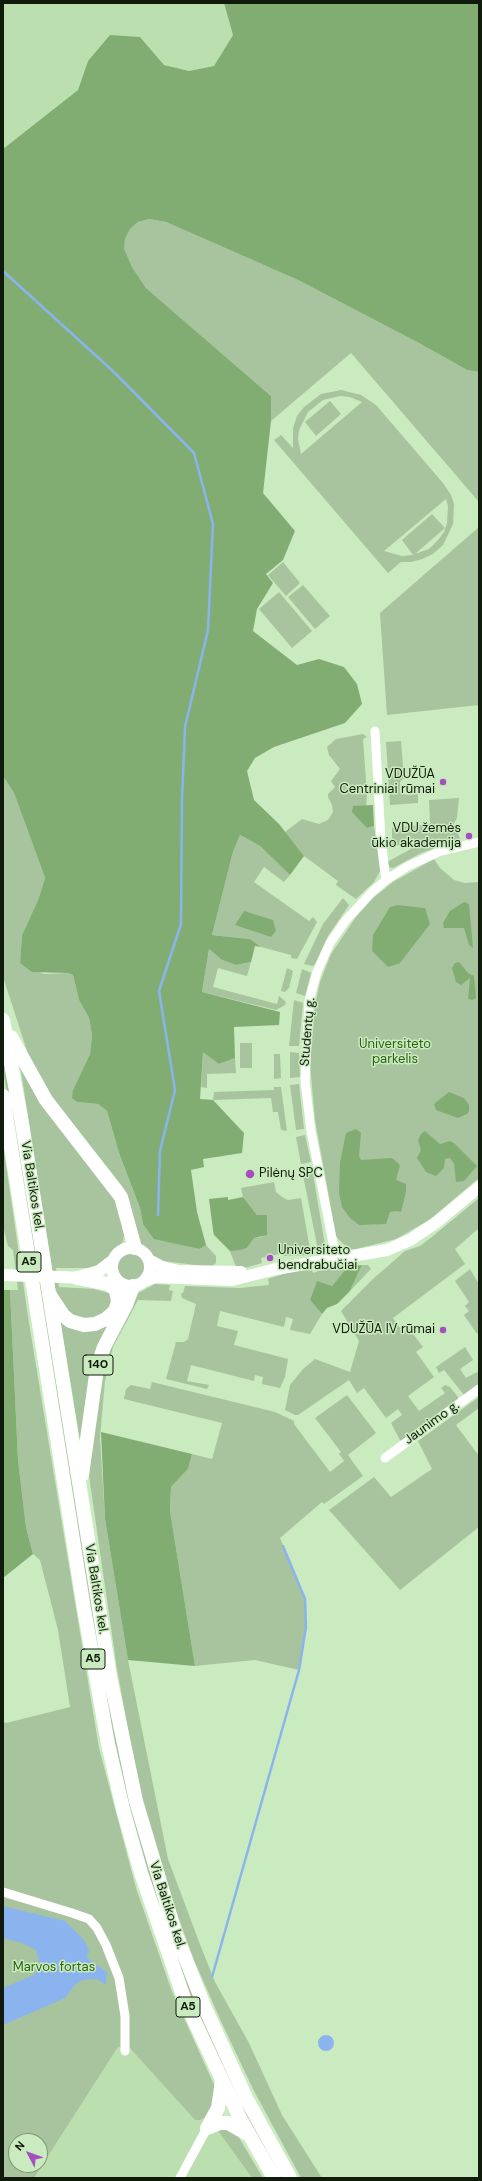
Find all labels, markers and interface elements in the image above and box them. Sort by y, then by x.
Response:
place label: VDUŽŪA Centriniai rūmai [340,767,435,798]
marker: VDUŽŪA Centriniai rūmai [438,777,448,787]
place label: VDU žemės ūkio akademija [372,821,461,852]
marker: VDU žemės ūkio akademija [464,831,474,841]
street label: Studentų g. [297,997,319,1067]
park label: Universiteto parkelis [359,1037,431,1068]
street label: Via Baltikos kel. [17,1140,47,1232]
place label: Pilėnų SPC [259,1166,323,1182]
marker: Pilėnų SPC [244,1168,256,1180]
place label: Universiteto bendrabučiai [278,1243,357,1274]
road number: A5 [17,1252,41,1272]
marker: Universiteto bendrabučiai [265,1253,275,1263]
place label: VDUŽŪA IV rūmai [332,1322,435,1338]
marker: VDUŽŪA IV rūmai [438,1325,448,1335]
road number: 140 [83,1355,113,1375]
street label: Jaunimo g. [401,1398,463,1448]
street label: Via Baltikos kel. [81,1543,111,1635]
road number: A5 [81,1649,105,1669]
street label: Via Baltikos kel. [146,1859,188,1951]
park label: Marvos fortas [13,1960,95,1976]
road number: A5 [176,1997,200,2017]
north arrow [8,2133,48,2173]
text: N [12,2138,28,2153]

